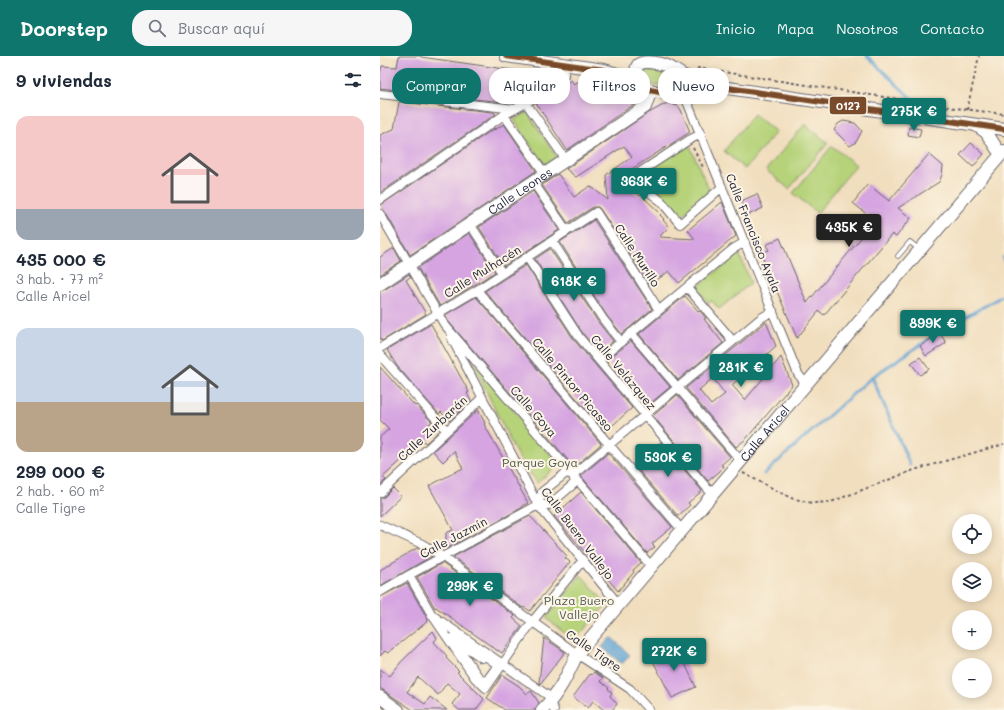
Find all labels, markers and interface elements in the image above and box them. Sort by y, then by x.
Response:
search box [132,10,412,46]
text: Doorstep [20,16,108,41]
icon: search [146,17,168,39]
text: Buscar aquí [178,18,265,38]
text: Inicio [716,19,755,38]
text: Mapa [777,19,814,38]
text: Nosotros [836,19,898,38]
text: Contacto [920,19,984,38]
chip: Comprar [392,68,481,104]
chip: Alquilar [489,68,570,104]
chip: Filtros [578,68,650,104]
chip: Nuevo [658,68,729,104]
text: 9 viviendas [16,69,112,91]
icon: filters [342,69,364,91]
line badge: 0127 [829,96,867,115]
text: 0127 [836,98,860,113]
pin: 275K € [881,98,947,132]
text: 275K € [891,102,937,119]
icon: home [154,142,226,214]
street label: Calle Leones [484,163,555,218]
pin: 363K € [611,168,677,202]
street label: Calle Francisco Ayala [723,171,785,295]
text: 363K € [620,172,668,189]
pin: 435K € [816,214,882,248]
text: 435K € [825,218,873,235]
street label: Calle Murillo [612,220,664,290]
street label: Calle Mulhacén [441,241,523,301]
text: 435 000 € [16,248,106,270]
pin: 618K € [541,268,607,302]
text: 3 hab. · 77 m² [16,270,103,287]
text: 618K € [551,272,597,289]
text: Calle Aricel [16,287,91,304]
pin: 899K € [900,310,966,344]
text: 899K € [909,314,957,331]
street label: Calle Velázquez [588,331,661,413]
street label: Calle Pintor Picasso [529,334,617,434]
icon: home [154,354,226,426]
pin: 281K € [708,354,774,388]
text: 281K € [719,358,763,375]
street label: Calle Goya [507,382,561,440]
street label: Calle Zurbarán [394,392,470,464]
street label: Calle Aricel [736,402,793,465]
pin: 530K € [635,444,701,478]
text: 530K € [644,448,692,465]
park label: Parque Goya [502,454,578,470]
text: 299 000 € [16,460,105,482]
text: 2 hab. · 60 m² [16,482,104,499]
street label: Calle Buero Vallejo [538,484,618,582]
text: Calle Tigre [16,499,85,516]
street label: Calle Jazmín [417,513,489,561]
map controls [952,514,992,698]
button: locate [952,514,992,554]
button: layers [952,562,992,602]
pin: 299K € [437,573,503,607]
text: 299K € [447,577,493,594]
park label: Plaza Buero Vallejo [544,592,614,622]
button: + [952,610,992,650]
street label: Calle Tigre [563,625,625,675]
pin: 272K € [641,638,707,672]
text: 272K € [651,642,697,659]
button: − [952,658,992,698]

